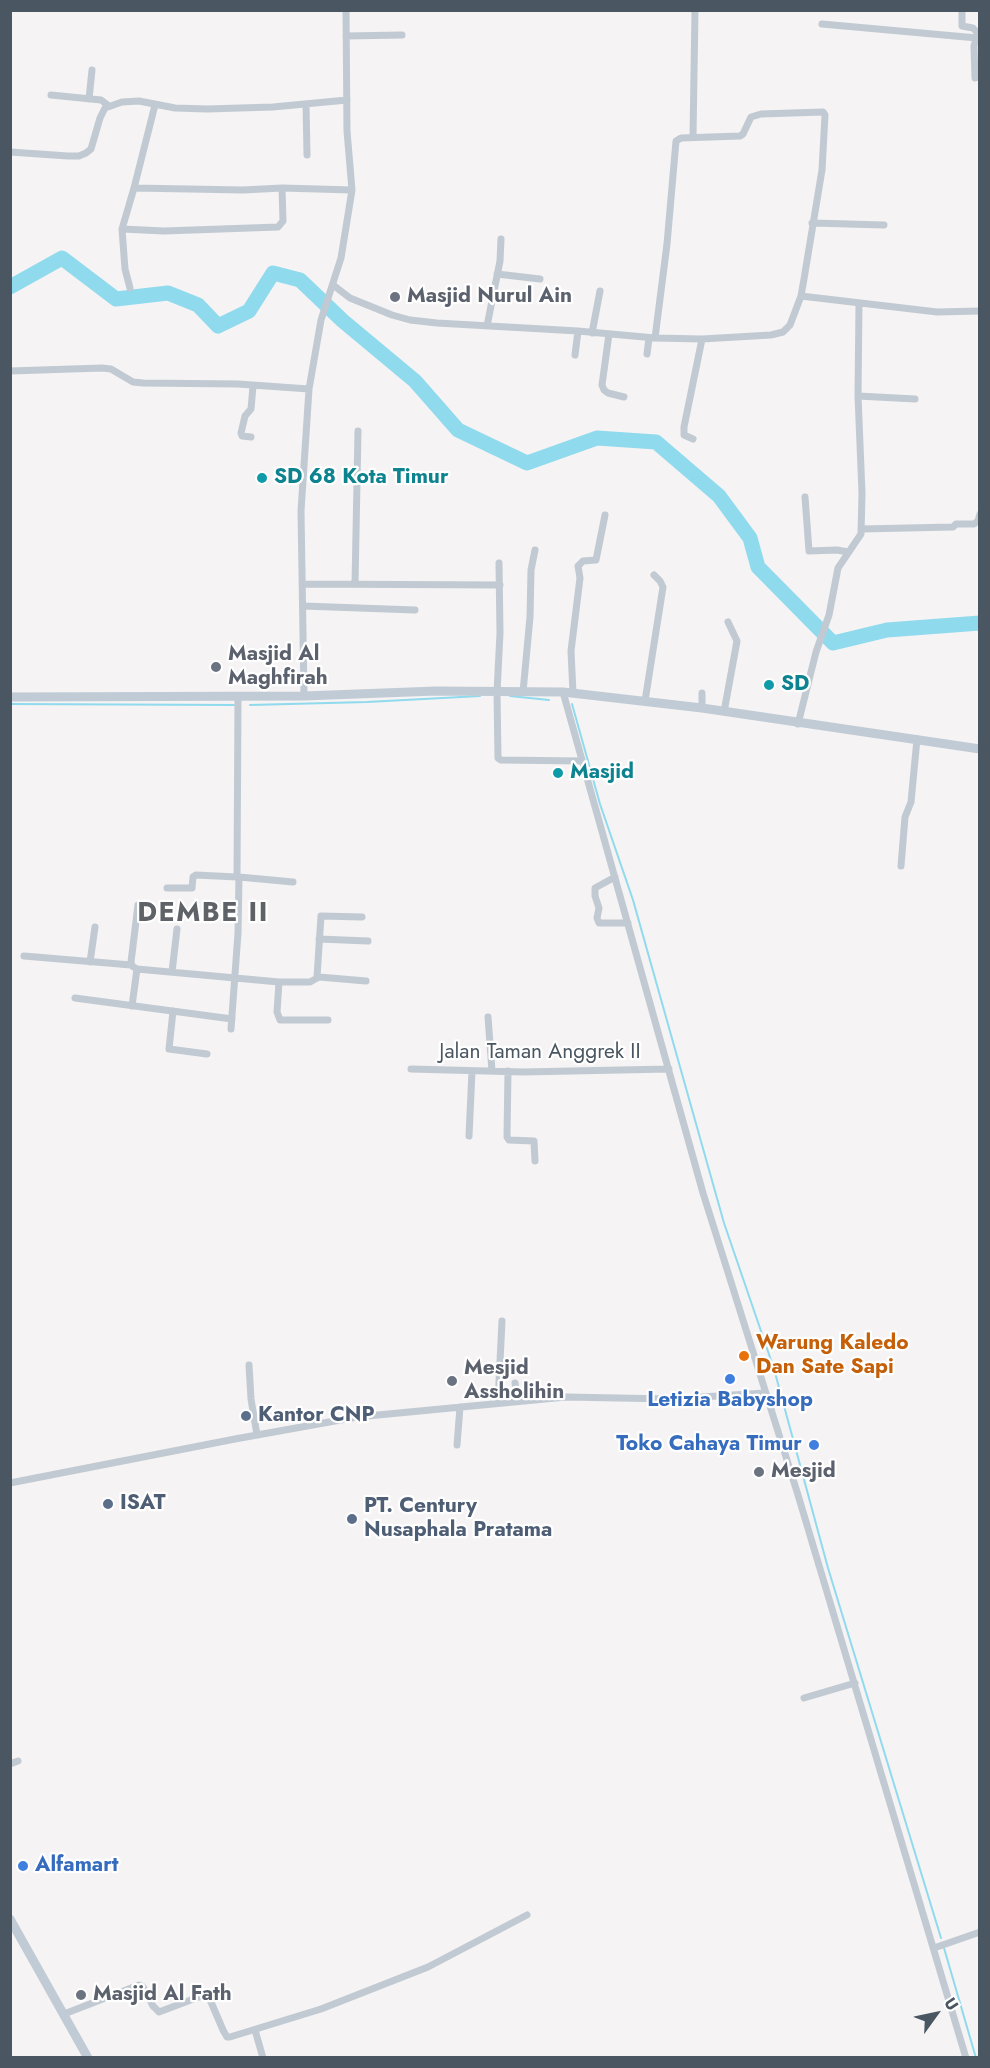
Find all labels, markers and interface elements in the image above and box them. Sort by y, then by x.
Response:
place label: Masjid Nurul Ain [407,284,572,310]
marker: Masjid Nurul Ain [388,290,402,304]
place label: SD 68 Kota Timur [274,465,449,491]
marker: SD 68 Kota Timur [255,471,269,485]
place label: Masjid Al Maghfirah [228,642,328,692]
marker: Masjid Al Maghfirah [209,660,223,674]
place label: SD [781,672,810,698]
marker: SD [762,678,776,692]
place label: Masjid [570,760,634,786]
marker: Masjid [551,766,565,780]
district label: DEMBE II [137,898,269,930]
street label: Jalan Taman Anggrek II [439,1040,641,1066]
place label: Warung Kaledo Dan Sate Sapi [756,1331,909,1381]
marker: Warung Kaledo Dan Sate Sapi [737,1349,751,1363]
place label: Mesjid Assholihin [464,1356,564,1406]
marker: Letizia Babyshop [723,1372,737,1386]
marker: Mesjid Assholihin [445,1374,459,1388]
place label: Letizia Babyshop [647,1388,813,1414]
place label: Kantor CNP [258,1403,375,1429]
marker: Kantor CNP [239,1409,253,1423]
place label: Toko Cahaya Timur [616,1432,802,1458]
marker: Toko Cahaya Timur [807,1438,821,1452]
place label: Mesjid [771,1459,836,1485]
marker: Mesjid [752,1465,766,1479]
place label: ISAT [120,1491,166,1517]
place label: PT. Century Nusaphala Pratama [364,1494,552,1544]
marker: ISAT [101,1497,115,1511]
marker: PT. Century Nusaphala Pratama [345,1512,359,1526]
place label: Alfamart [35,1853,118,1879]
marker: Alfamart [16,1859,30,1873]
place label: Masjid Al Fath [93,1982,232,2008]
north arrow [906,1984,966,2044]
marker: Masjid Al Fath [74,1988,88,2002]
text: U [939,1993,964,2015]

